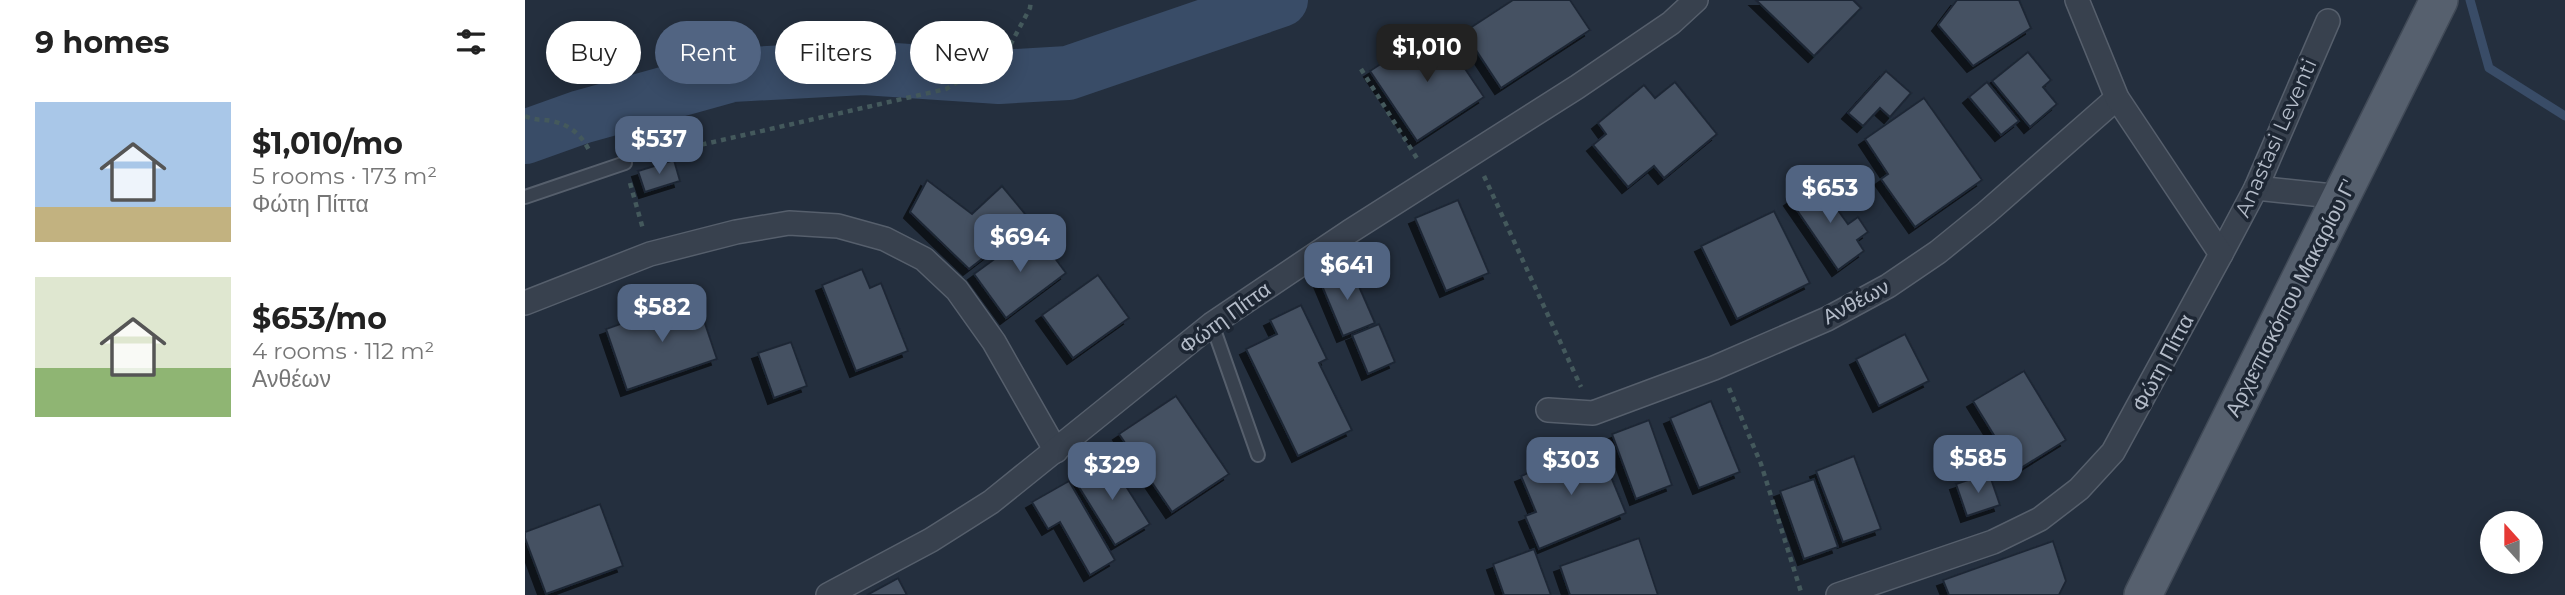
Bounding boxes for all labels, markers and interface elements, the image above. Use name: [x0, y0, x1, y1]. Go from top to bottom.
chip: Buy: [546, 21, 641, 84]
chip: Rent: [655, 21, 761, 84]
chip: Filters: [775, 21, 896, 84]
chip: New: [910, 21, 1013, 84]
icon: filters: [452, 23, 490, 61]
text: 9 homes: [35, 24, 170, 61]
pin: $1,010: [1370, 24, 1484, 84]
text: $1,010: [1392, 33, 1462, 61]
street label: Anastasi Leventi: [2229, 55, 2322, 221]
pin: $537: [618, 116, 700, 176]
text: $1,010/mo: [252, 125, 403, 162]
text: $537: [631, 125, 687, 153]
icon: home: [91, 130, 175, 214]
text: 5 rooms · 173 m²: [252, 162, 437, 190]
pin: $653: [1789, 166, 1871, 225]
text: $653: [1802, 174, 1858, 202]
street label: Αρχιεπισκόπου Μακαρίου Γ': [2220, 175, 2361, 421]
text: Φώτη Πίττα: [252, 190, 369, 218]
pin: $694: [979, 215, 1061, 274]
text: $694: [990, 223, 1050, 251]
pin: $641: [1306, 243, 1388, 302]
text: $641: [1320, 251, 1374, 279]
street label: Ανθέων: [1818, 274, 1893, 330]
street label: Φώτη Πίττα: [1174, 276, 1275, 359]
pin: $582: [621, 284, 703, 344]
text: $582: [633, 293, 691, 321]
text: $653/mo: [252, 300, 387, 337]
icon: home: [91, 305, 175, 389]
street label: Φώτη Πίττα: [2126, 310, 2199, 416]
text: 4 rooms · 112 m²: [252, 337, 434, 365]
text: Ανθέων: [252, 365, 331, 393]
pin: $585: [1937, 435, 2019, 495]
pin: $303: [1530, 438, 1612, 497]
pin: $329: [1071, 442, 1153, 502]
text: $585: [1949, 444, 2007, 472]
text: $303: [1542, 446, 1600, 474]
text: $329: [1084, 451, 1140, 479]
north arrow: [2480, 511, 2543, 574]
map controls: [2480, 511, 2543, 574]

